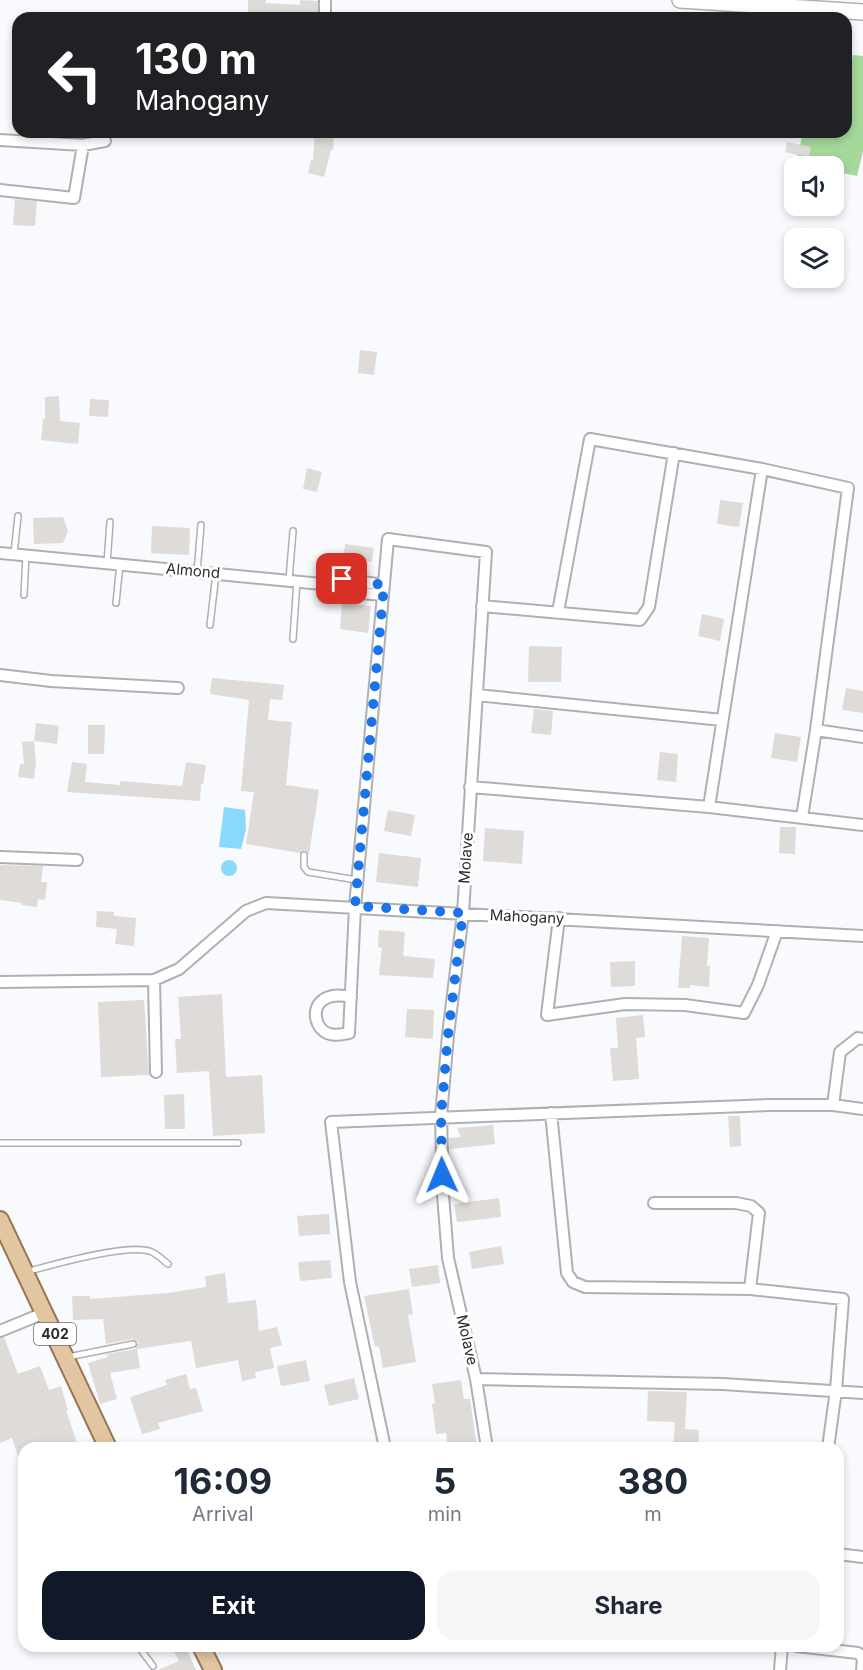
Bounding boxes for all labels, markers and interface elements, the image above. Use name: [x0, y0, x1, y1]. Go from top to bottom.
text: 130 m: [135, 33, 257, 84]
icon: left: [36, 36, 114, 114]
text: Mahogany: [135, 84, 269, 117]
map controls: [784, 156, 844, 288]
button: sound: [784, 156, 844, 216]
button: layers: [784, 228, 844, 288]
pin: [316, 553, 367, 604]
street label: Almond: [165, 559, 221, 582]
icon: arrive: [325, 562, 358, 595]
street label: Molave: [454, 832, 477, 884]
street label: Mahogany: [489, 905, 565, 928]
position arrow: [410, 1143, 474, 1207]
street label: Molave: [452, 1313, 483, 1367]
road number: 402: [34, 1323, 76, 1345]
text: 16:09: [174, 1459, 272, 1503]
text: 5: [433, 1459, 456, 1503]
text: 380: [617, 1459, 688, 1503]
text: Arrival: [192, 1502, 254, 1526]
text: min: [428, 1502, 462, 1526]
text: m: [644, 1502, 662, 1526]
button: Exit: [42, 1571, 425, 1640]
button: Share: [437, 1571, 820, 1640]

